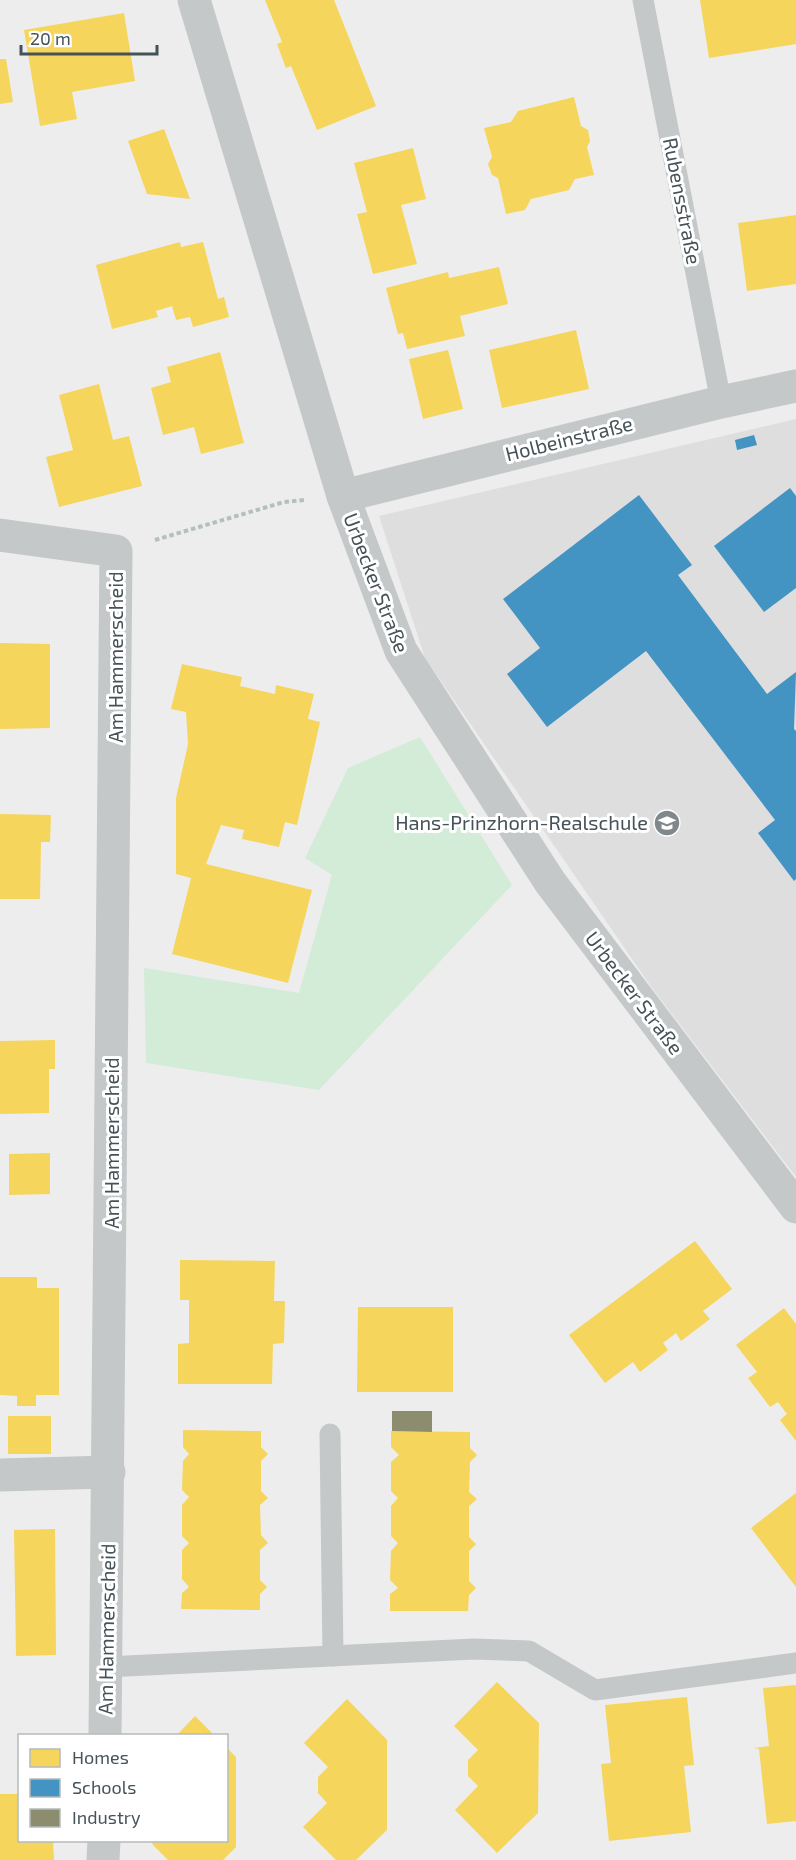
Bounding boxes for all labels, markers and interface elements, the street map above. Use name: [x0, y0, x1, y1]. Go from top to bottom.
scale bar: [21, 18, 158, 56]
text: 20 m: [30, 27, 71, 49]
street label: Rubensstraße: [659, 135, 707, 266]
street label: Holbeinstraße: [503, 411, 635, 465]
street label: Urbecker Straße: [339, 509, 415, 656]
street label: Am Hammerscheid: [103, 571, 127, 743]
school or university icon: Hans-Prinzhorn-Realschule: [652, 808, 682, 838]
place label: Hans-Prinzhorn-Realschule: [395, 810, 648, 834]
street label: Urbecker Straße: [581, 926, 689, 1059]
street label: Am Hammerscheid: [99, 1057, 123, 1229]
street label: Am Hammerscheid: [93, 1543, 119, 1715]
legend: [18, 1734, 228, 1842]
text: Homes: [72, 1746, 129, 1768]
text: Schools: [72, 1776, 136, 1798]
text: Industry: [72, 1806, 141, 1828]

